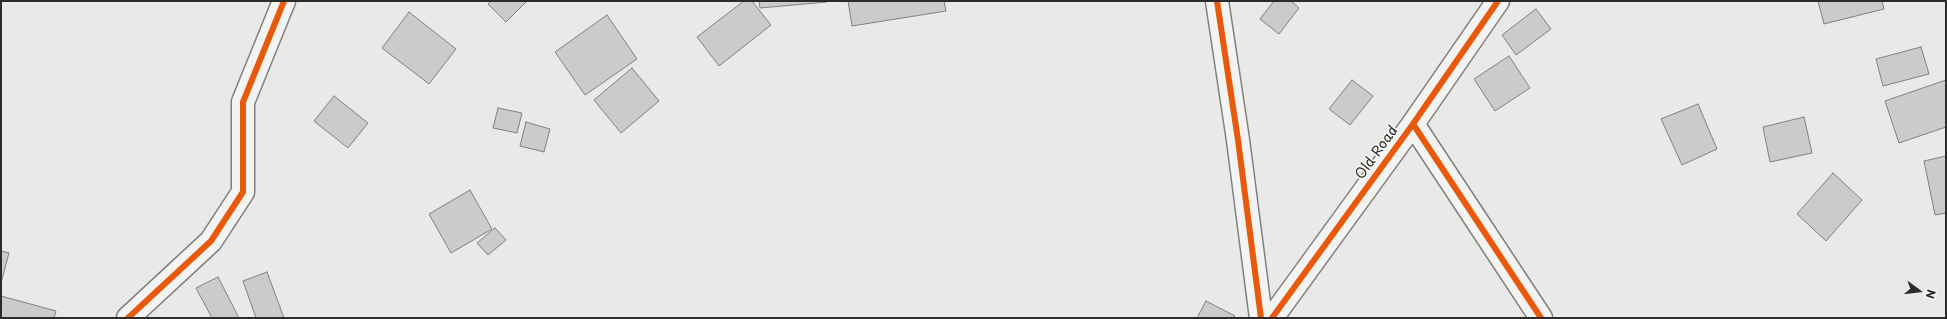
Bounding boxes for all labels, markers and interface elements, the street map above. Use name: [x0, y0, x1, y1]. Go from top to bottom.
street label: Old Road: [1352, 123, 1402, 183]
north arrow: [1899, 271, 1939, 311]
text: N: [1922, 288, 1940, 301]

